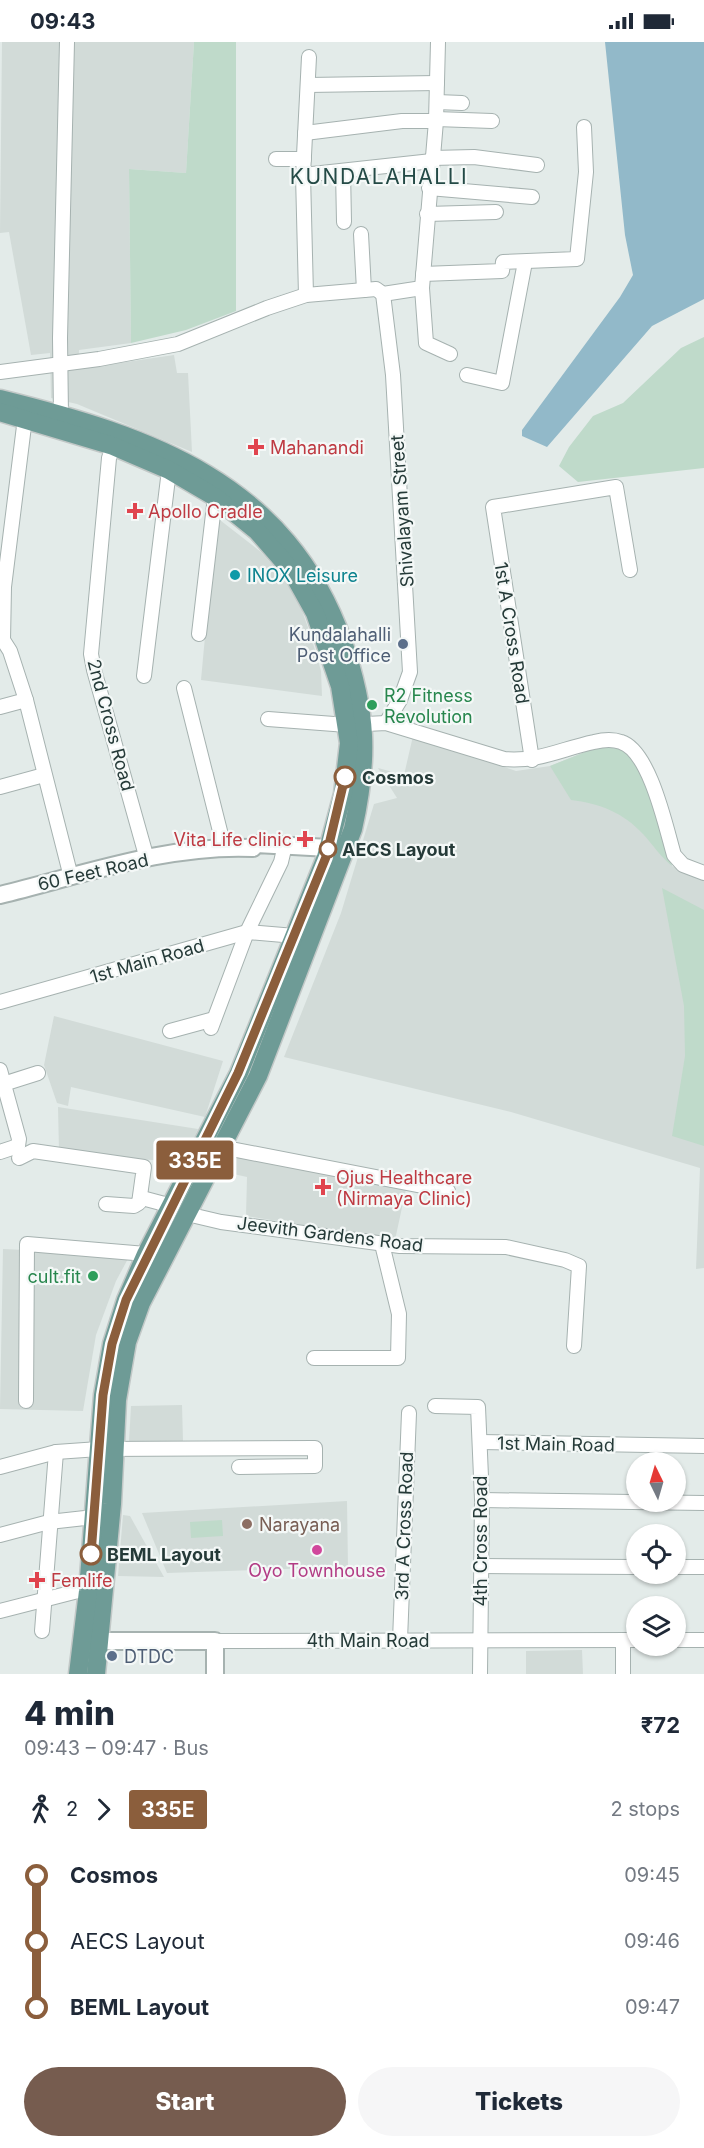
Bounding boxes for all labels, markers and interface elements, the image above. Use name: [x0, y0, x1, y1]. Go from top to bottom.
text: 09:43: [30, 8, 96, 34]
district label: KUNDALAHALLI: [290, 164, 468, 189]
street label: Shivalayam Street: [386, 434, 418, 588]
place label: Mahanandi: [270, 437, 364, 458]
marker: Mahanandi: [247, 438, 265, 456]
place label: Apollo Cradle: [148, 501, 263, 522]
marker: Apollo Cradle: [126, 502, 144, 520]
street label: 1st A Cross Road: [490, 561, 534, 705]
place label: INOX Leisure: [247, 565, 358, 586]
marker: INOX Leisure: [228, 568, 242, 582]
place label: Kundalahalli Post Office: [289, 624, 391, 666]
marker: Kundalahalli Post Office: [396, 637, 410, 651]
street label: 2nd Cross Road: [83, 657, 139, 793]
place label: R2 Fitness Revolution: [384, 685, 473, 727]
marker: R2 Fitness Revolution: [365, 698, 379, 712]
marker: Cosmos: [334, 766, 356, 788]
place label: Cosmos: [362, 767, 434, 788]
place label: Vita Life clinic: [174, 829, 292, 850]
marker: Vita Life clinic: [296, 830, 314, 848]
place label: AECS Layout: [342, 839, 456, 860]
marker: AECS Layout: [319, 840, 337, 858]
street label: 60 Feet Road: [36, 849, 150, 895]
street label: 1st Main Road: [88, 935, 206, 987]
line badge: 335E: [153, 1140, 237, 1180]
text: 335E: [168, 1148, 222, 1173]
place label: Ojus Healthcare (Nirmaya Clinic): [336, 1167, 472, 1209]
marker: Ojus Healthcare (Nirmaya Clinic): [314, 1178, 332, 1196]
street label: Jeevith Gardens Road: [236, 1212, 424, 1256]
place label: cult.fit: [27, 1266, 81, 1287]
marker: cult.fit: [86, 1269, 100, 1283]
street label: 1st Main Road: [497, 1432, 615, 1456]
street label: 3rd A Cross Road: [391, 1451, 417, 1601]
north arrow: [626, 1452, 686, 1512]
map controls: [626, 1452, 686, 1656]
street label: 4th Cross Road: [470, 1475, 491, 1607]
place label: Narayana: [259, 1514, 340, 1535]
marker: Narayana: [240, 1517, 254, 1531]
button: locate: [626, 1524, 686, 1584]
marker: BEML Layout: [80, 1543, 102, 1565]
marker: Oyo Townhouse: [310, 1543, 324, 1557]
place label: BEML Layout: [107, 1544, 221, 1565]
place label: Oyo Townhouse: [248, 1560, 386, 1581]
place label: Femlife: [51, 1570, 113, 1591]
marker: Femlife: [28, 1571, 46, 1589]
button: layers: [626, 1596, 686, 1656]
street label: 4th Main Road: [306, 1630, 430, 1651]
place label: DTDC: [124, 1646, 174, 1667]
marker: DTDC: [105, 1649, 119, 1663]
text: 4 min: [24, 1693, 115, 1733]
text: ₹72: [641, 1712, 680, 1738]
text: 09:43 – 09:47 · Bus: [24, 1736, 209, 1760]
icon: walk: [24, 1793, 57, 1826]
icon: forward: [87, 1793, 120, 1826]
text: 2: [66, 1797, 78, 1821]
text: 335E: [141, 1797, 195, 1822]
text: 2 stops: [610, 1797, 680, 1821]
text: Cosmos: [70, 1862, 158, 1888]
text: 09:45: [624, 1863, 680, 1887]
text: AECS Layout: [70, 1928, 205, 1954]
text: 09:46: [624, 1929, 680, 1953]
text: BEML Layout: [70, 1994, 209, 2020]
text: 09:47: [625, 1995, 680, 2019]
button: Start: [24, 2067, 346, 2136]
button: Tickets: [358, 2067, 680, 2136]

